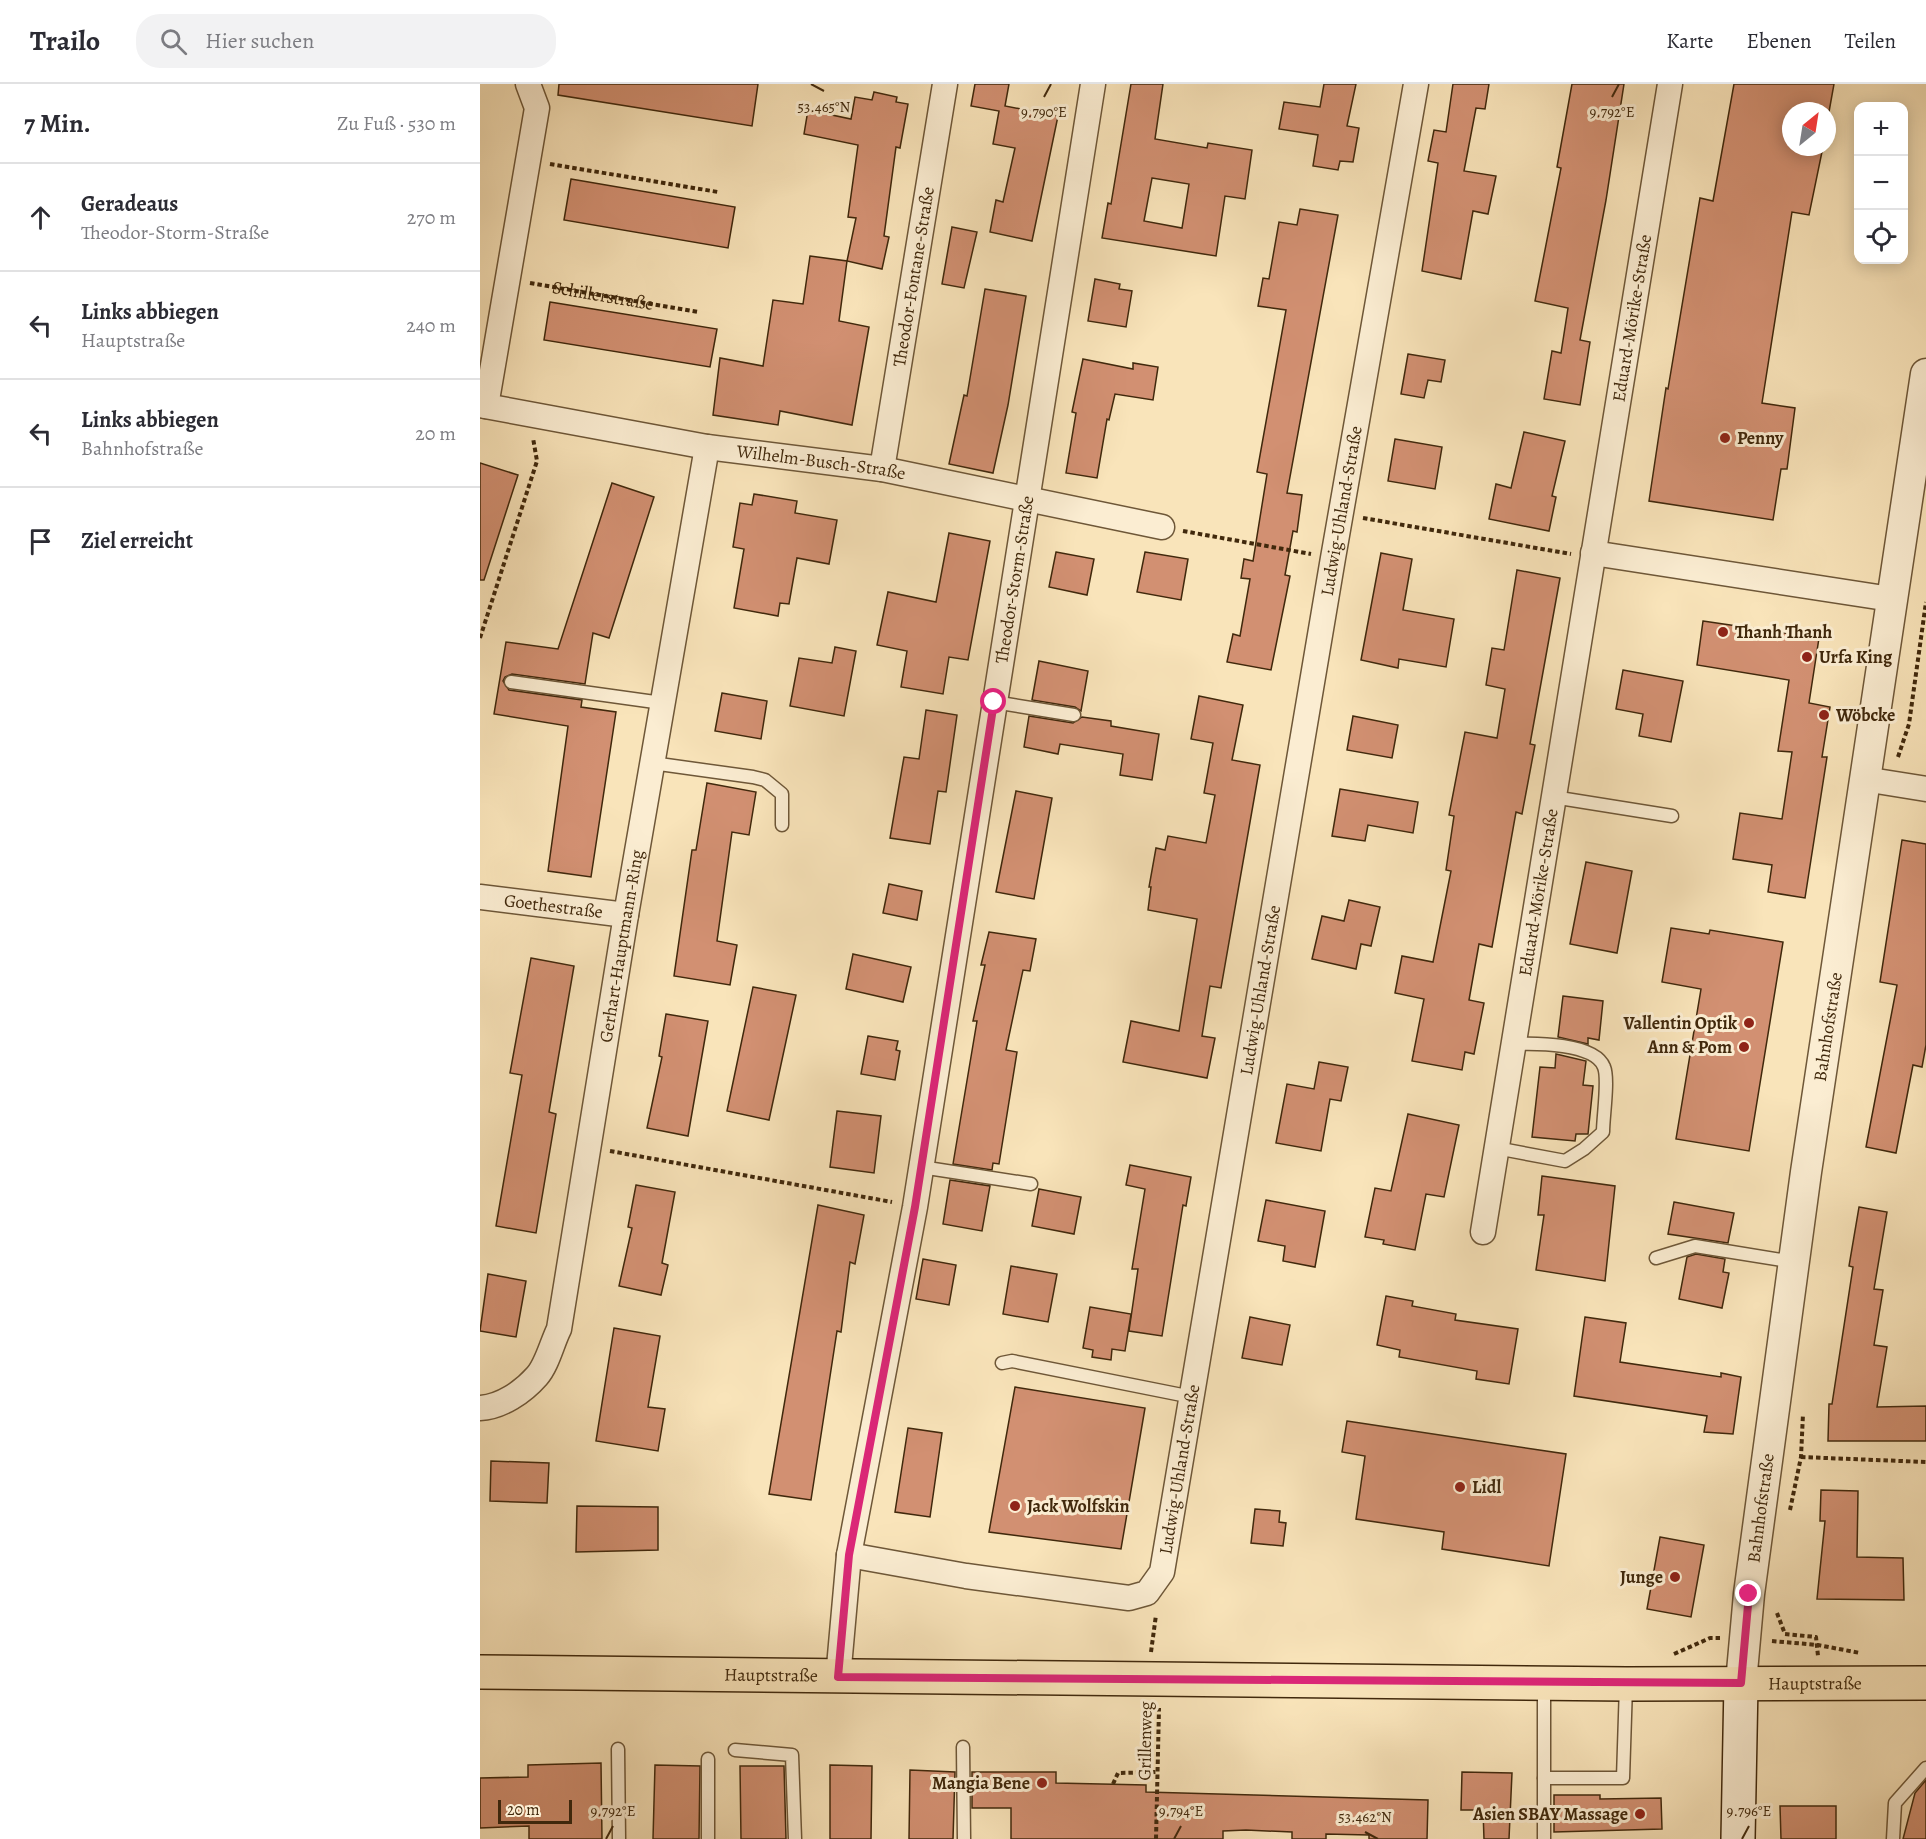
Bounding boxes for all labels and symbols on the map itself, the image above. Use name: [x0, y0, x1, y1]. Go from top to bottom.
text: 53.465°N: [798, 97, 851, 117]
text: 9.790°E: [1021, 102, 1067, 122]
text: 9.792°E: [1589, 102, 1635, 122]
north arrow: [1782, 102, 1836, 156]
street label: Theodor-Fontane-Straße: [887, 185, 940, 368]
street label: Eduard-Mörike-Straße: [1606, 233, 1657, 404]
street label: Schillerstraße: [550, 275, 655, 316]
street label: Ludwig-Uhland-Straße: [1315, 424, 1368, 598]
place label: Penny: [1737, 426, 1784, 450]
marker: Penny: [1718, 431, 1732, 445]
street label: Wilhelm-Busch-Straße: [734, 439, 908, 486]
street label: Theodor-Storm-Straße: [989, 494, 1040, 665]
place label: Thanh Thanh: [1735, 620, 1832, 644]
marker: Thanh Thanh: [1716, 625, 1730, 639]
place label: Urfa King: [1819, 645, 1893, 669]
marker: Urfa King: [1800, 650, 1814, 664]
route start: [980, 688, 1006, 714]
place label: Wöbcke: [1835, 703, 1895, 727]
marker: Wöbcke: [1817, 708, 1831, 722]
street label: Eduard-Mörike-Straße: [1513, 807, 1564, 978]
street label: Gerhart-Hauptmann-Ring: [594, 848, 649, 1044]
street label: Goethestraße: [503, 888, 604, 924]
street label: Ludwig-Uhland-Straße: [1234, 903, 1286, 1077]
street label: Bahnhofstraße: [1808, 971, 1848, 1083]
place label: Vallentin Optik: [1623, 1011, 1738, 1035]
marker: Vallentin Optik: [1742, 1016, 1756, 1030]
place label: Ann & Pom: [1647, 1035, 1732, 1059]
marker: Ann & Pom: [1737, 1040, 1751, 1054]
street label: Ludwig-Uhland-Straße: [1153, 1382, 1205, 1556]
street label: Bahnhofstraße: [1741, 1452, 1780, 1564]
place label: Lidl: [1472, 1475, 1501, 1499]
marker: Lidl: [1453, 1480, 1467, 1494]
place label: Jack Wolfskin: [1027, 1494, 1130, 1518]
marker: Jack Wolfskin: [1008, 1499, 1022, 1513]
place label: Junge: [1620, 1565, 1663, 1589]
marker: Junge: [1668, 1570, 1682, 1584]
route end: [1735, 1580, 1761, 1606]
street label: Hauptstraße: [724, 1663, 818, 1688]
street label: Hauptstraße: [1768, 1671, 1862, 1696]
street label: Grillenweg: [1132, 1701, 1158, 1781]
place label: Mangia Bene: [932, 1771, 1030, 1795]
marker: Mangia Bene: [1035, 1776, 1049, 1790]
scale bar: [498, 1797, 572, 1824]
text: 9.792°E: [590, 1801, 636, 1821]
text: 9.794°E: [1159, 1801, 1203, 1821]
text: 9.796°E: [1727, 1801, 1771, 1821]
place label: Asien SBAY Massage: [1472, 1802, 1628, 1826]
text: 53.462°N: [1338, 1807, 1392, 1827]
marker: Asien SBAY Massage: [1633, 1807, 1647, 1821]

